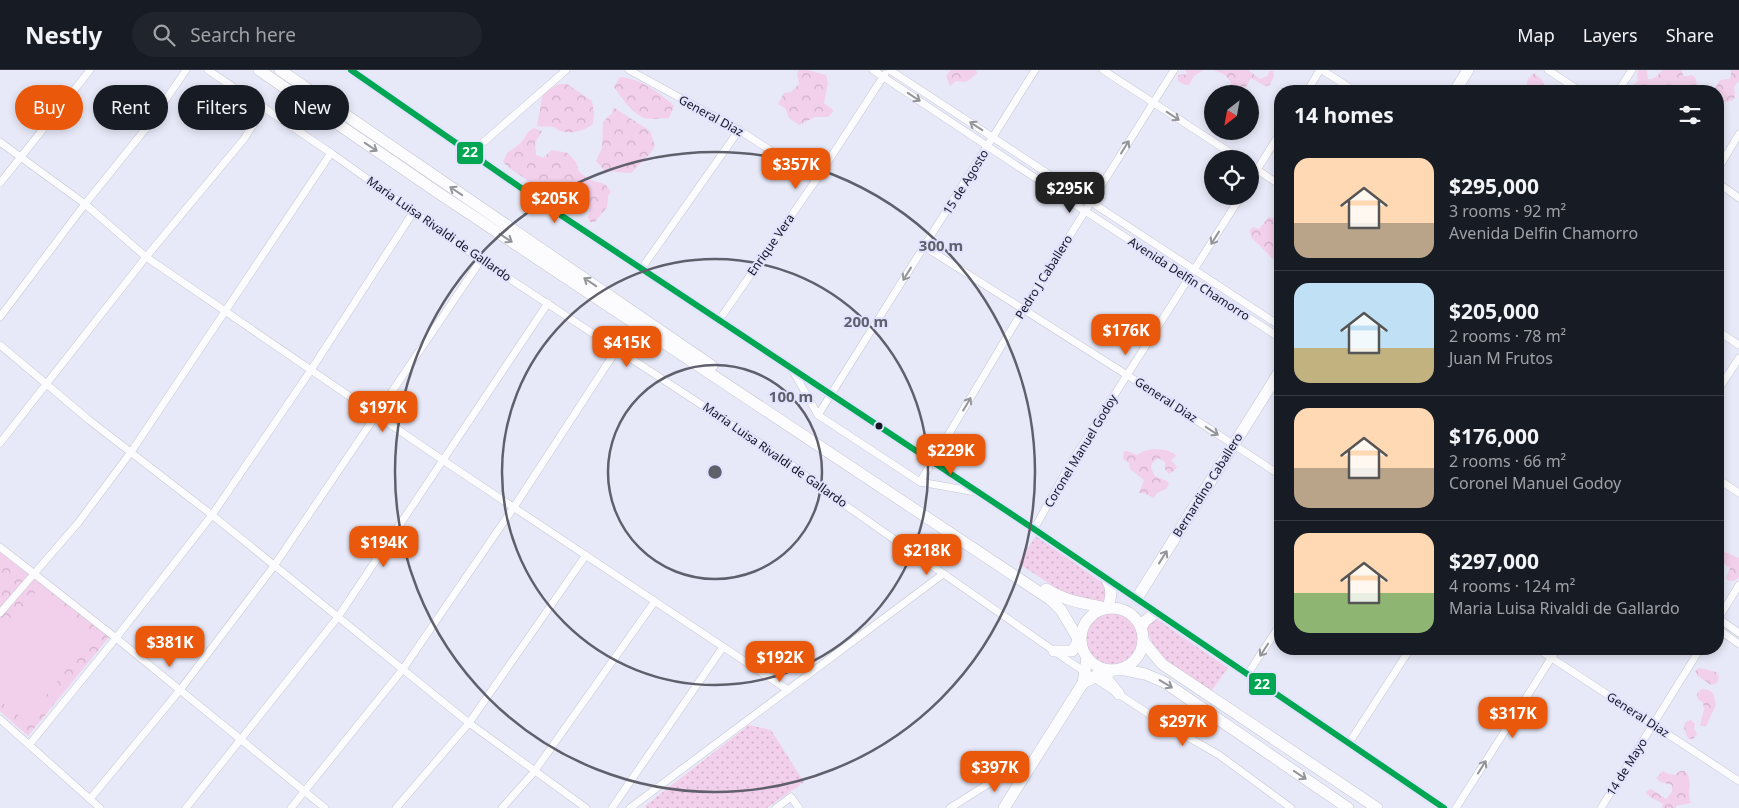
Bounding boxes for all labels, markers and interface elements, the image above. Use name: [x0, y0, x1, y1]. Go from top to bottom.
search box: [132, 12, 482, 57]
text: Nestly: [25, 18, 102, 51]
icon: search: [150, 21, 178, 49]
text: Search here: [190, 22, 296, 48]
text: Map: [1517, 23, 1555, 47]
text: Layers: [1583, 23, 1638, 47]
text: Share: [1666, 23, 1714, 47]
chip: Buy: [15, 85, 83, 130]
chip: Rent: [93, 85, 168, 130]
chip: Filters: [178, 85, 265, 130]
chip: New: [275, 85, 349, 130]
north arrow: [1204, 85, 1259, 140]
map controls: [1204, 85, 1259, 205]
street label: General Diaz: [676, 91, 747, 141]
one-way arrow: [907, 92, 921, 102]
text: 14 homes: [1294, 101, 1394, 129]
icon: filters: [1676, 101, 1704, 129]
one-way arrow: [1166, 111, 1180, 121]
one-way arrow: [970, 121, 984, 131]
one-way arrow: [1120, 140, 1131, 154]
line badge: 22: [456, 141, 484, 165]
one-way arrow: [364, 142, 378, 152]
text: 22: [462, 142, 478, 161]
street label: 15 de Agosto: [939, 146, 992, 218]
pin: $357K: [761, 148, 831, 190]
button: locate: [1204, 150, 1259, 205]
text: $357K: [772, 153, 820, 175]
street label: Maria Luisa Rivaldi de Gallardo: [364, 172, 515, 285]
pin: $295K: [1035, 172, 1105, 214]
text: $295,000: [1449, 172, 1539, 200]
text: $295K: [1046, 177, 1094, 199]
icon: home: [1334, 178, 1394, 238]
pin: $205K: [520, 182, 590, 224]
one-way arrow: [450, 186, 464, 196]
text: $205K: [531, 187, 579, 209]
text: 3 rooms · 92 m²: [1449, 200, 1566, 222]
street label: Enrique Vera: [743, 210, 798, 279]
text: Avenida Delfin Chamorro: [1449, 222, 1638, 244]
one-way arrow: [1209, 230, 1219, 244]
street label: Pedro J Caballero: [1011, 231, 1076, 322]
one-way arrow: [499, 233, 513, 243]
street label: Avenida Delfin Chamorro: [1125, 233, 1253, 324]
text: 300 m: [919, 235, 963, 255]
one-way arrow: [902, 267, 912, 281]
one-way arrow: [584, 277, 598, 287]
text: $205,000: [1449, 297, 1539, 325]
icon: home: [1334, 303, 1394, 363]
text: 200 m: [844, 311, 888, 331]
pin: $176K: [1091, 314, 1161, 356]
text: $176K: [1102, 319, 1150, 341]
text: 2 rooms · 78 m²: [1449, 325, 1566, 347]
pin: $415K: [592, 326, 662, 368]
text: $415K: [603, 331, 651, 353]
text: Juan M Frutos: [1449, 347, 1553, 369]
street label: General Diaz: [1132, 373, 1201, 426]
text: 100 m: [769, 386, 813, 406]
pin: $197K: [348, 390, 418, 433]
street label: Coronel Manuel Godoy: [1040, 390, 1122, 510]
text: $197K: [359, 396, 407, 418]
street label: Maria Luisa Rivaldi de Gallardo: [700, 398, 851, 511]
one-way arrow: [962, 398, 972, 412]
unlabelled marker: [874, 421, 884, 431]
text: $176,000: [1449, 422, 1539, 450]
one-way arrow: [1205, 425, 1219, 436]
icon: home: [1334, 428, 1394, 488]
street label: Bernardino Caballero: [1169, 429, 1247, 540]
pin: $229K: [916, 434, 986, 476]
text: $229K: [927, 439, 975, 461]
text: 2 rooms · 66 m²: [1449, 450, 1566, 472]
centre of rings: [706, 463, 724, 481]
text: Coronel Manuel Godoy: [1449, 472, 1621, 494]
pin: $194K: [349, 526, 419, 568]
text: $194K: [360, 531, 408, 553]
pin: $218K: [892, 534, 962, 576]
text: $218K: [903, 539, 951, 561]
text: $297,000: [1449, 547, 1539, 575]
one-way arrow: [1158, 551, 1168, 565]
icon: home: [1334, 553, 1394, 613]
text: 4 rooms · 124 m²: [1449, 575, 1575, 597]
text: Maria Luisa Rivaldi de Gallardo: [1449, 597, 1680, 619]
pin: $381K: [135, 626, 205, 668]
text: $381K: [146, 631, 194, 653]
pin: $192K: [745, 640, 815, 683]
one-way arrow: [1258, 643, 1269, 657]
text: $192K: [756, 646, 804, 668]
line badge: 22: [1248, 672, 1277, 696]
text: 22: [1254, 674, 1270, 693]
one-way arrow: [1158, 679, 1172, 689]
street label: General Diaz: [1604, 688, 1673, 741]
pin: $317K: [1478, 696, 1548, 739]
text: $317K: [1489, 702, 1537, 724]
pin: $297K: [1148, 704, 1218, 747]
text: $297K: [1159, 710, 1207, 732]
street label: 14 de Mayo: [1602, 735, 1651, 799]
pin: $397K: [960, 750, 1030, 793]
text: $397K: [971, 756, 1019, 778]
one-way arrow: [1477, 760, 1487, 774]
one-way arrow: [1293, 770, 1307, 781]

